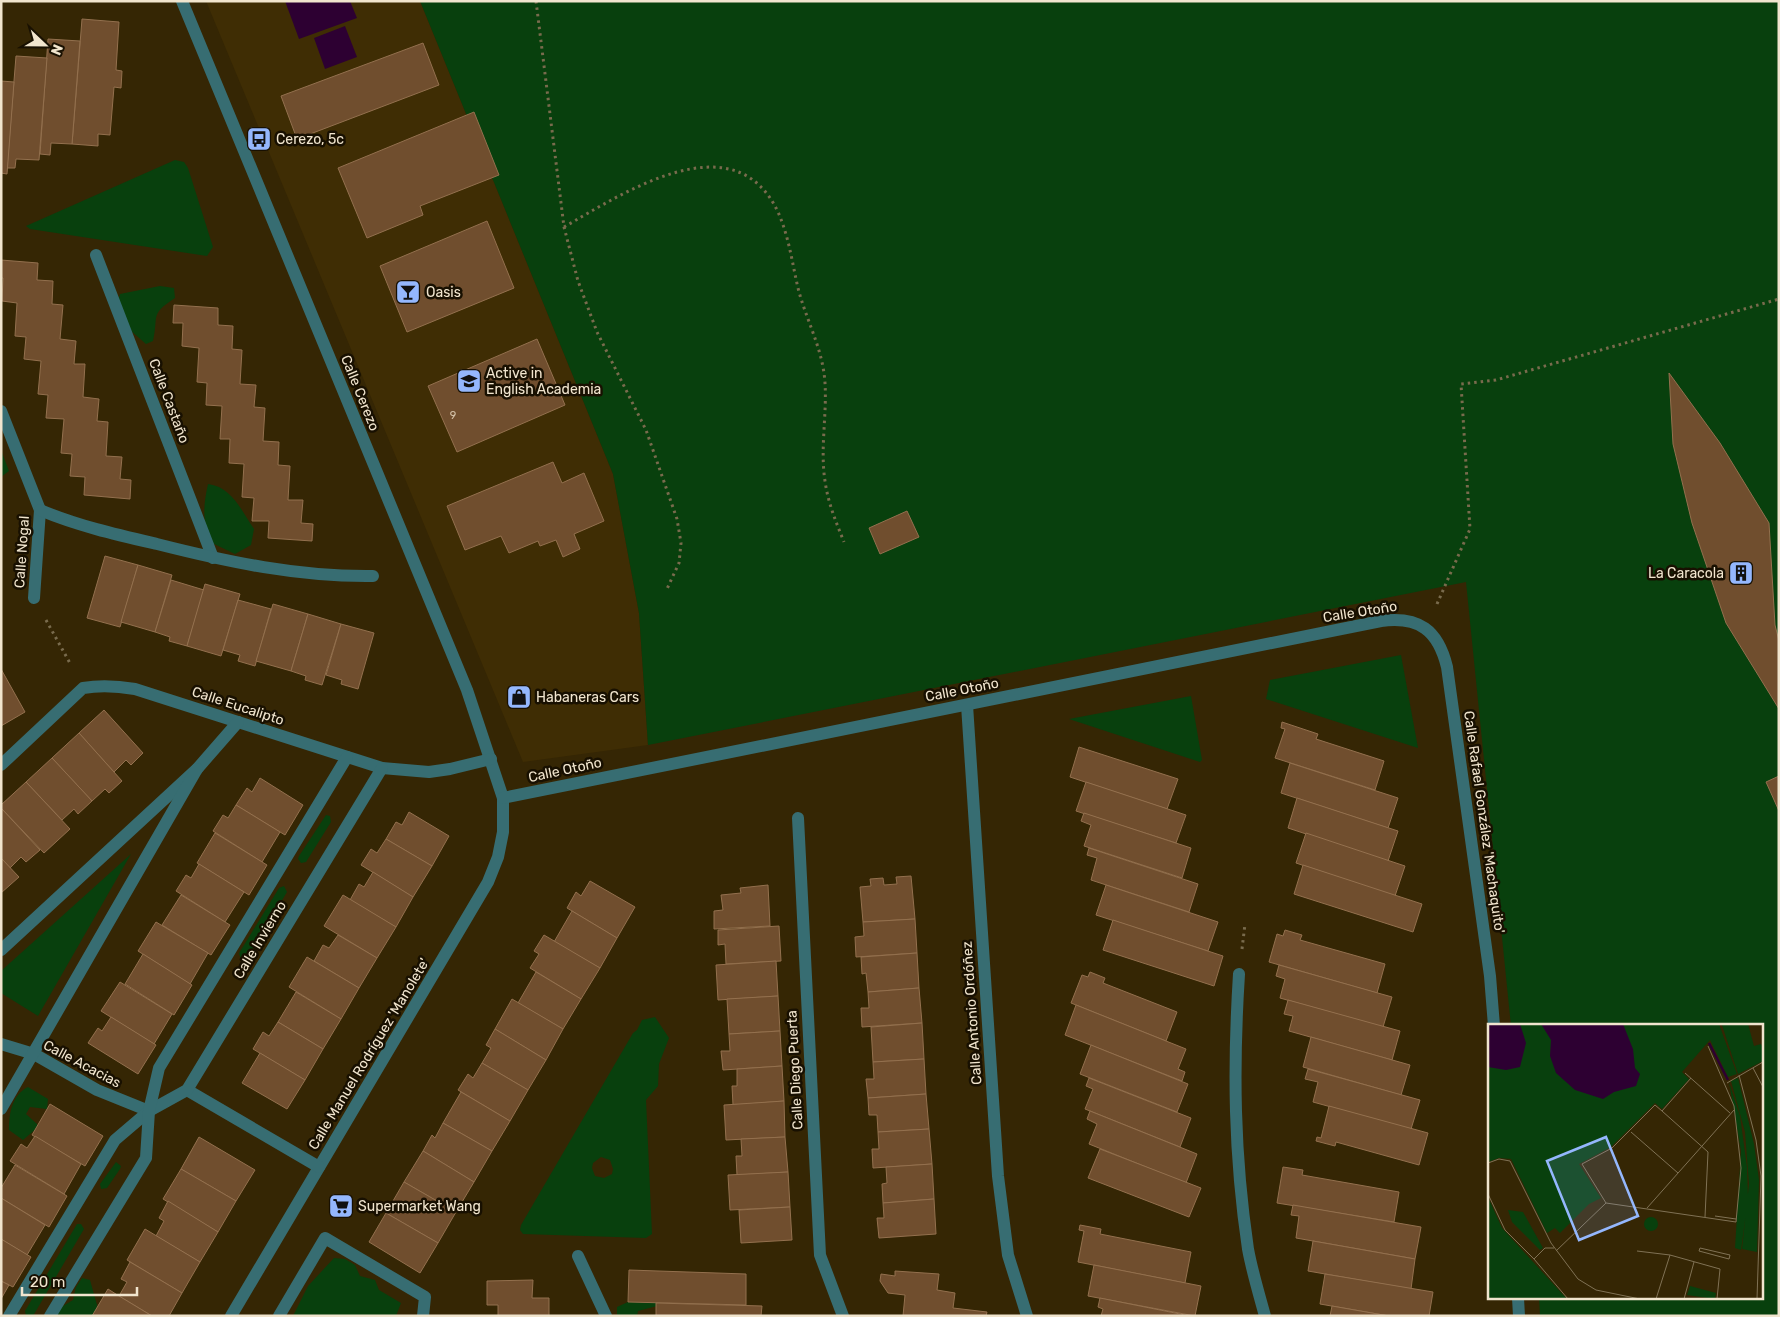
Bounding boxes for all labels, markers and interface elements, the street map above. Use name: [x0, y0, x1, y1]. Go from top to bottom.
north arrow: [20, 20, 70, 70]
text: N: [47, 42, 66, 58]
bus stop icon: Cerezo, 5c: [246, 126, 272, 152]
place label: Cerezo, 5c: [276, 131, 344, 148]
bar icon: Oasis: [395, 279, 421, 305]
place label: Oasis: [426, 284, 461, 301]
street label: Calle Cerezo: [337, 353, 383, 433]
street label: Calle Castaño: [145, 356, 193, 446]
place label: Active in English Academia: [486, 365, 601, 398]
school or university icon: Active in English Academia: [456, 368, 482, 394]
house number: 9: [450, 409, 456, 422]
street label: Calle Nogal: [11, 515, 33, 589]
building icon: La Caracola: [1728, 560, 1754, 586]
place label: La Caracola: [1648, 565, 1724, 582]
street label: Calle Otoño: [1322, 598, 1398, 626]
street label: Calle Otoño: [924, 675, 1000, 705]
street label: Calle Eucalipto: [190, 683, 286, 729]
shop icon: Habaneras Cars: [506, 684, 532, 710]
place label: Habaneras Cars: [536, 689, 639, 706]
street label: Calle Rafael González 'Machaquito': [1460, 710, 1508, 934]
street label: Calle Otoño: [527, 754, 603, 786]
street label: Calle Invierno: [230, 898, 290, 982]
street label: Calle Antonio Ordóñez: [959, 941, 985, 1085]
street label: Calle Manuel Rodríguez 'Manolete': [305, 955, 433, 1153]
street label: Calle Diego Puerta: [783, 1010, 807, 1130]
inset map: [1488, 1024, 1762, 1300]
street label: Calle Acacias: [40, 1036, 124, 1092]
supermarket icon: Supermarket Wang: [328, 1193, 354, 1219]
place label: Supermarket Wang: [358, 1198, 481, 1215]
scale bar: [22, 1264, 138, 1296]
text: 20 m: [30, 1273, 65, 1291]

